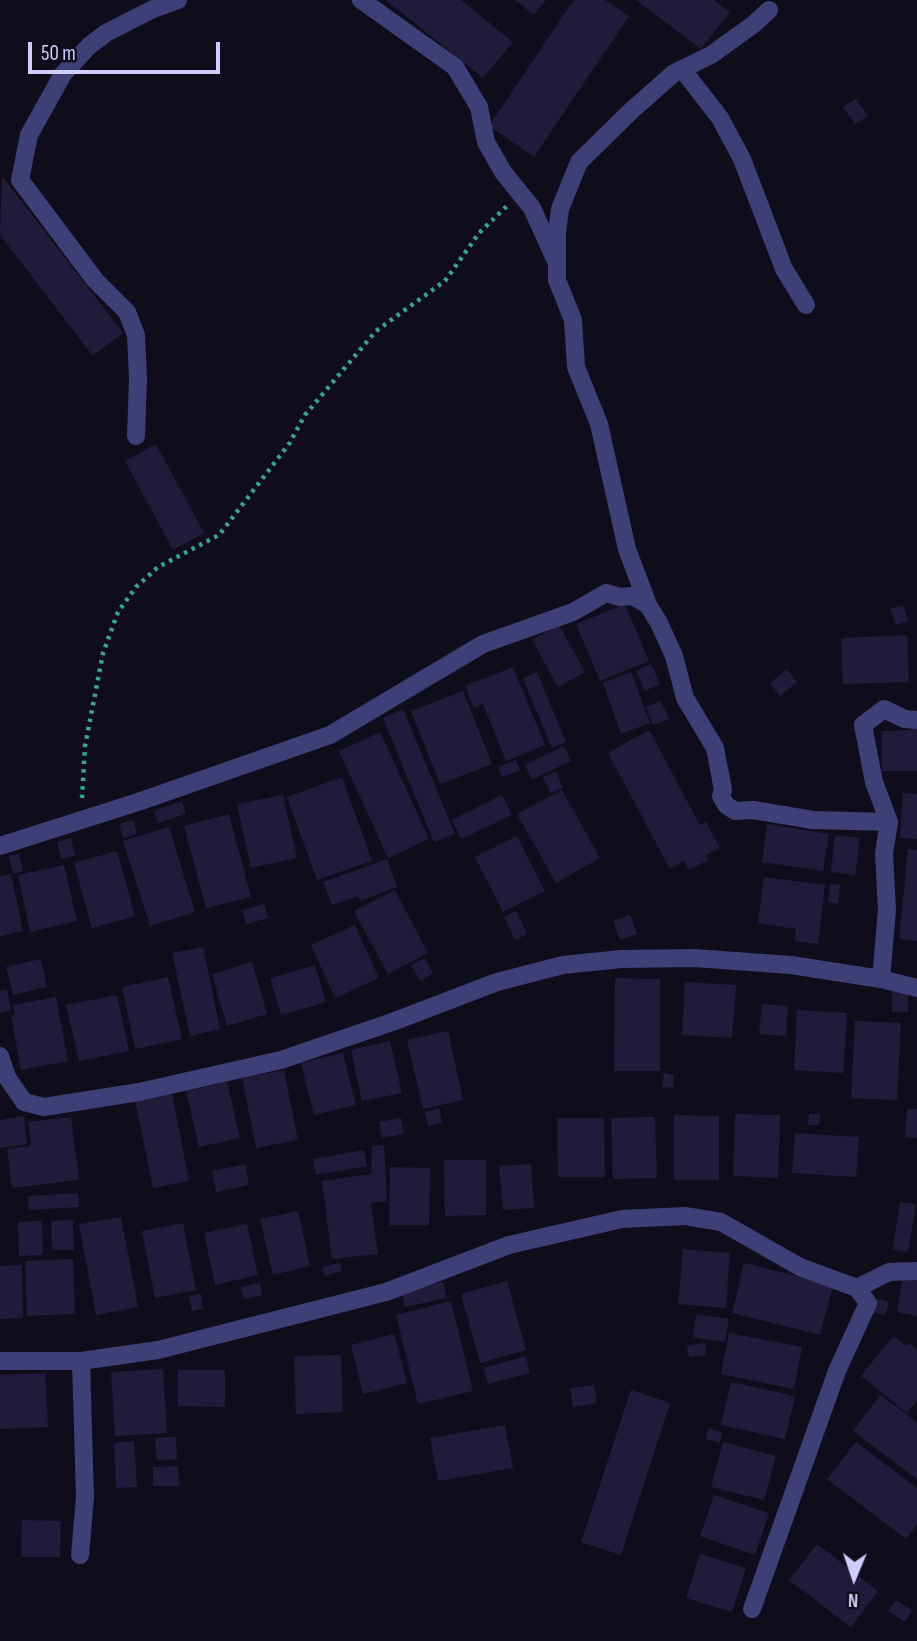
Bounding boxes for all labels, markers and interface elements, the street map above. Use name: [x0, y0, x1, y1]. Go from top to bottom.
scale bar: [32, 28, 224, 72]
text: 50 m: [41, 41, 76, 66]
north arrow: [819, 1543, 889, 1613]
text: N: [848, 1588, 859, 1611]

